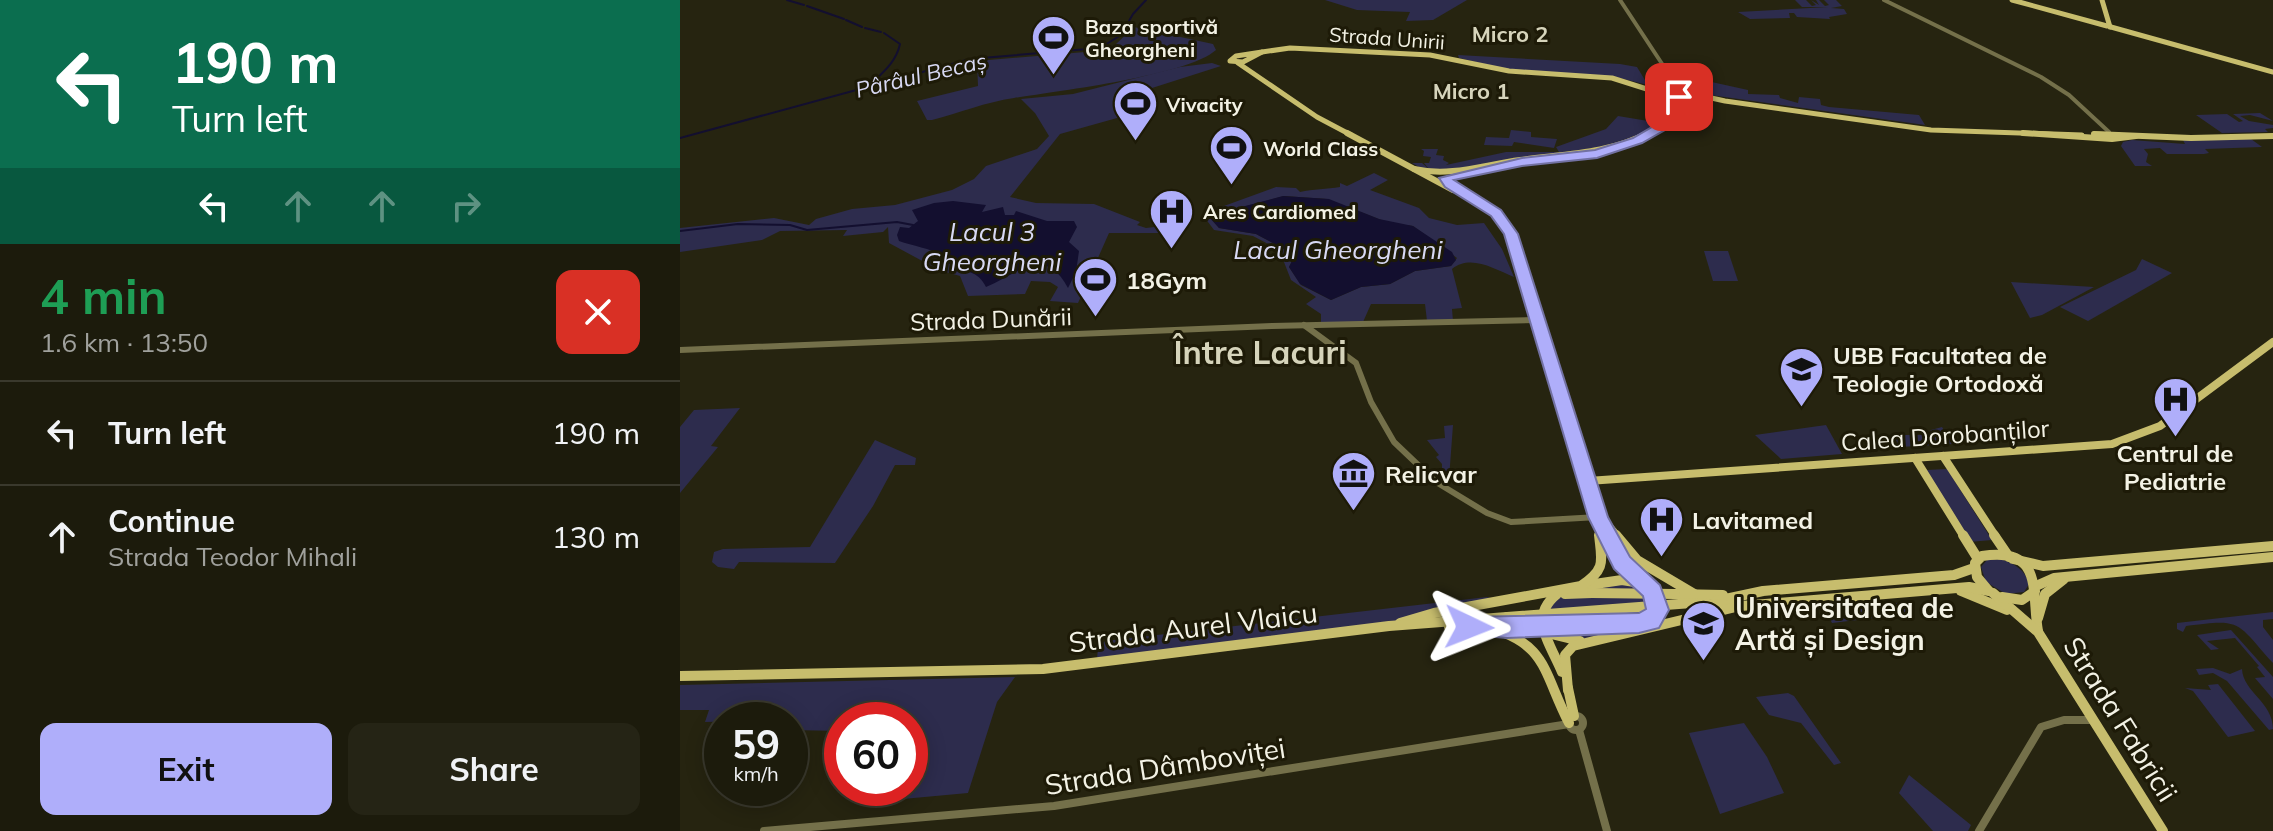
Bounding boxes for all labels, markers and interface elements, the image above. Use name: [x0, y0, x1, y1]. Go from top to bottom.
sports icon: Baza sportivă Gheorgheni: [1030, 14, 1078, 77]
place label: Baza sportivă Gheorgheni: [1085, 14, 1218, 62]
district label: Micro 2: [1472, 20, 1548, 48]
street label: Strada Unirii: [1328, 21, 1446, 55]
text: 190 m: [172, 27, 339, 97]
icon: left: [40, 32, 144, 136]
water label: Pârâul Becaș: [852, 46, 990, 104]
pin: [1645, 63, 1713, 131]
icon: arrive: [1657, 75, 1701, 119]
district label: Micro 1: [1433, 77, 1509, 105]
sports icon: Vivacity: [1111, 80, 1159, 143]
place label: Vivacity: [1165, 92, 1243, 117]
text: Turn left: [172, 96, 308, 141]
sports icon: World Class: [1208, 124, 1256, 187]
place label: World Class: [1263, 136, 1378, 161]
icon: left: [192, 184, 236, 228]
icon: ahead: [276, 184, 320, 228]
icon: ahead: [360, 184, 404, 228]
icon: right: [444, 184, 488, 228]
hospital icon: Ares Cardiomed: [1148, 187, 1196, 250]
place label: Ares Cardiomed: [1203, 199, 1356, 224]
water label: Lacul 3 Gheorgheni: [923, 215, 1062, 278]
water label: Lacul Gheorgheni: [1233, 233, 1444, 266]
sports icon: 18Gym: [1071, 256, 1119, 319]
place label: 18Gym: [1126, 265, 1207, 295]
text: 4 min: [40, 266, 167, 326]
button: close: [556, 270, 640, 354]
street label: Strada Dunării: [910, 301, 1072, 337]
text: 1.6 km · 13:50: [40, 326, 208, 359]
district label: Între Lacuri: [1171, 332, 1347, 372]
place label: UBB Facultatea de Teologie Ortodoxă: [1833, 340, 2047, 398]
school or university icon: UBB Facultatea de Teologie Ortodoxă: [1778, 345, 1826, 408]
hospital icon: Centrul de Pediatrie: [2151, 375, 2199, 438]
icon: left: [40, 411, 84, 455]
street label: Calea Dorobanților: [1840, 413, 2051, 458]
text: Turn left: [108, 414, 226, 452]
text: 190 m: [552, 414, 640, 452]
place label: Centrul de Pediatrie: [2117, 438, 2233, 496]
museum icon: Relicvar: [1330, 450, 1378, 513]
place label: Relicvar: [1385, 459, 1477, 489]
hospital icon: Lavitamed: [1637, 496, 1685, 559]
text: Continue: [108, 502, 235, 540]
place label: Lavitamed: [1692, 505, 1813, 535]
icon: ahead: [40, 515, 84, 559]
text: 130 m: [552, 518, 640, 556]
text: Strada Teodor Mihali: [108, 540, 357, 573]
position arrow: [1427, 585, 1511, 669]
place label: Universitatea de Artă și Design: [1735, 590, 1954, 658]
street label: Strada Aurel Vlaicu: [1067, 594, 1319, 660]
school or university icon: Universitatea de Artă și Design: [1680, 599, 1728, 662]
street label: Strada Fabricii: [2056, 630, 2186, 808]
speed limit sign: 60: [824, 702, 928, 806]
text: 59: [732, 719, 780, 769]
button: Exit: [40, 723, 332, 815]
button: Share: [348, 723, 640, 815]
street label: Strada Dâmboviței: [1042, 730, 1288, 803]
text: km/h: [733, 761, 779, 786]

